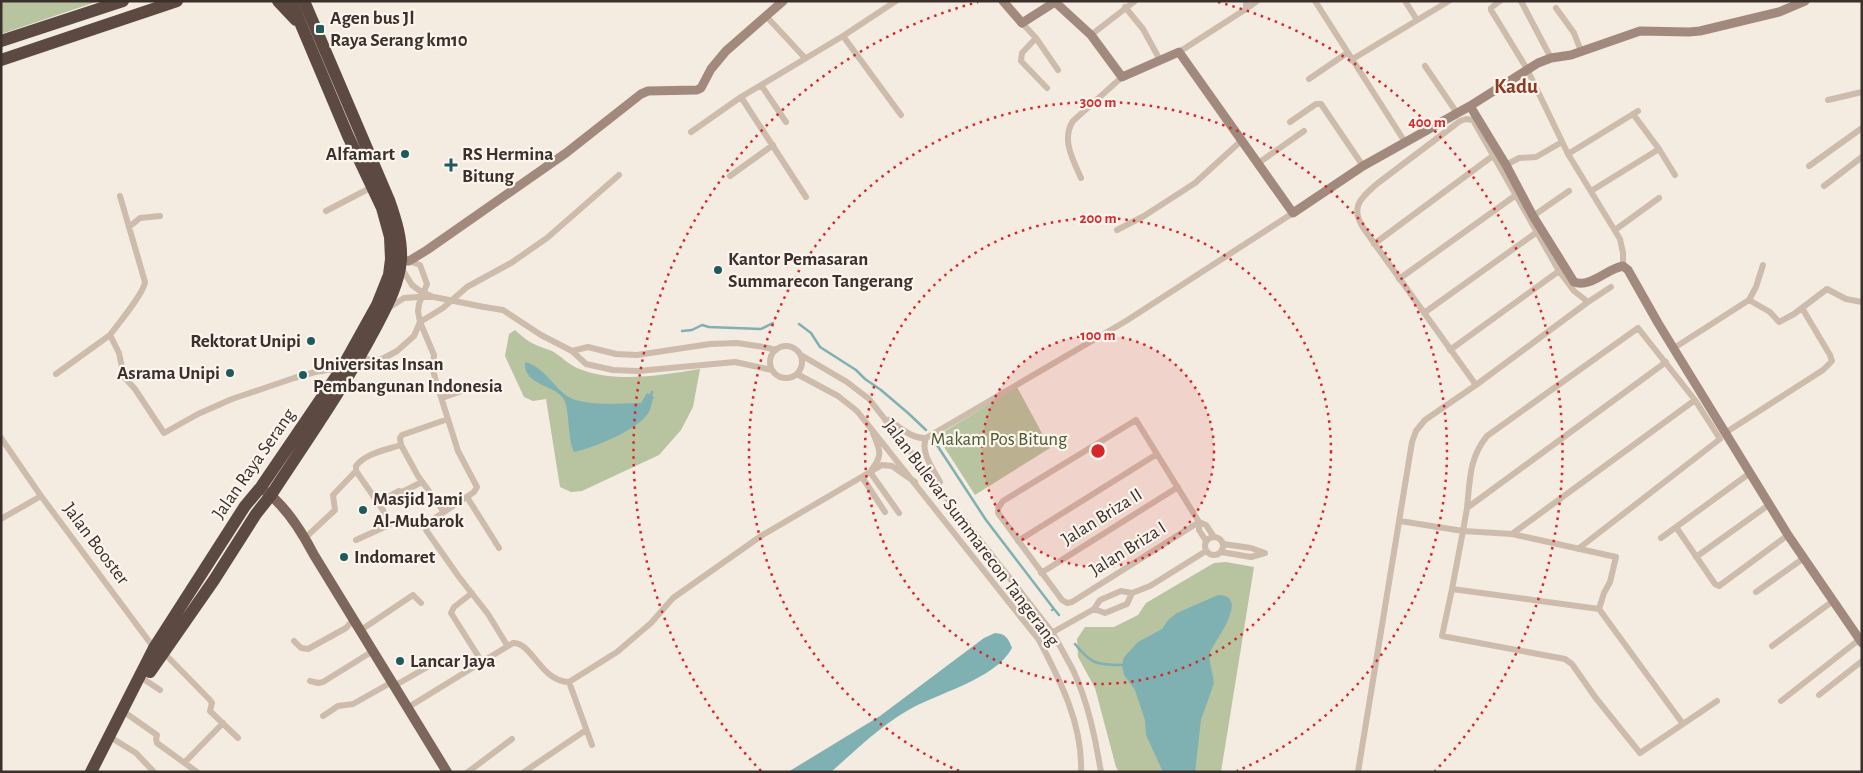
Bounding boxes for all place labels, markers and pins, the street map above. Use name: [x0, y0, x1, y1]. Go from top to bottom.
place label: Agen bus Jl Raya Serang km10: [330, 9, 468, 50]
marker: Agen bus Jl Raya Serang km10: [314, 23, 326, 35]
place label: Alfamart: [326, 145, 396, 164]
place label: RS Hermina Bitung: [462, 145, 553, 186]
marker: Alfamart: [399, 148, 411, 160]
marker: RS Hermina Bitung: [444, 158, 458, 172]
place label: Kantor Pemasaran Summarecon Tangerang: [728, 250, 913, 291]
marker: Kantor Pemasaran Summarecon Tangerang: [712, 264, 724, 276]
place label: Rektorat Unipi: [190, 332, 301, 351]
marker: Rektorat Unipi: [305, 335, 317, 347]
place label: Universitas Insan Pembangunan Indonesia: [313, 355, 503, 396]
place label: Asrama Unipi: [117, 364, 220, 383]
marker: Asrama Unipi: [224, 367, 236, 379]
marker: Universitas Insan Pembangunan Indonesia: [297, 369, 309, 381]
centre of rings: [1089, 442, 1107, 460]
place label: Masjid Jami Al-Mubarok: [373, 490, 464, 531]
marker: Masjid Jami Al-Mubarok: [357, 504, 369, 516]
place label: Indomaret: [354, 548, 436, 567]
marker: Indomaret: [338, 551, 350, 563]
place label: Lancar Jaya: [410, 652, 495, 671]
marker: Lancar Jaya: [394, 655, 406, 667]

